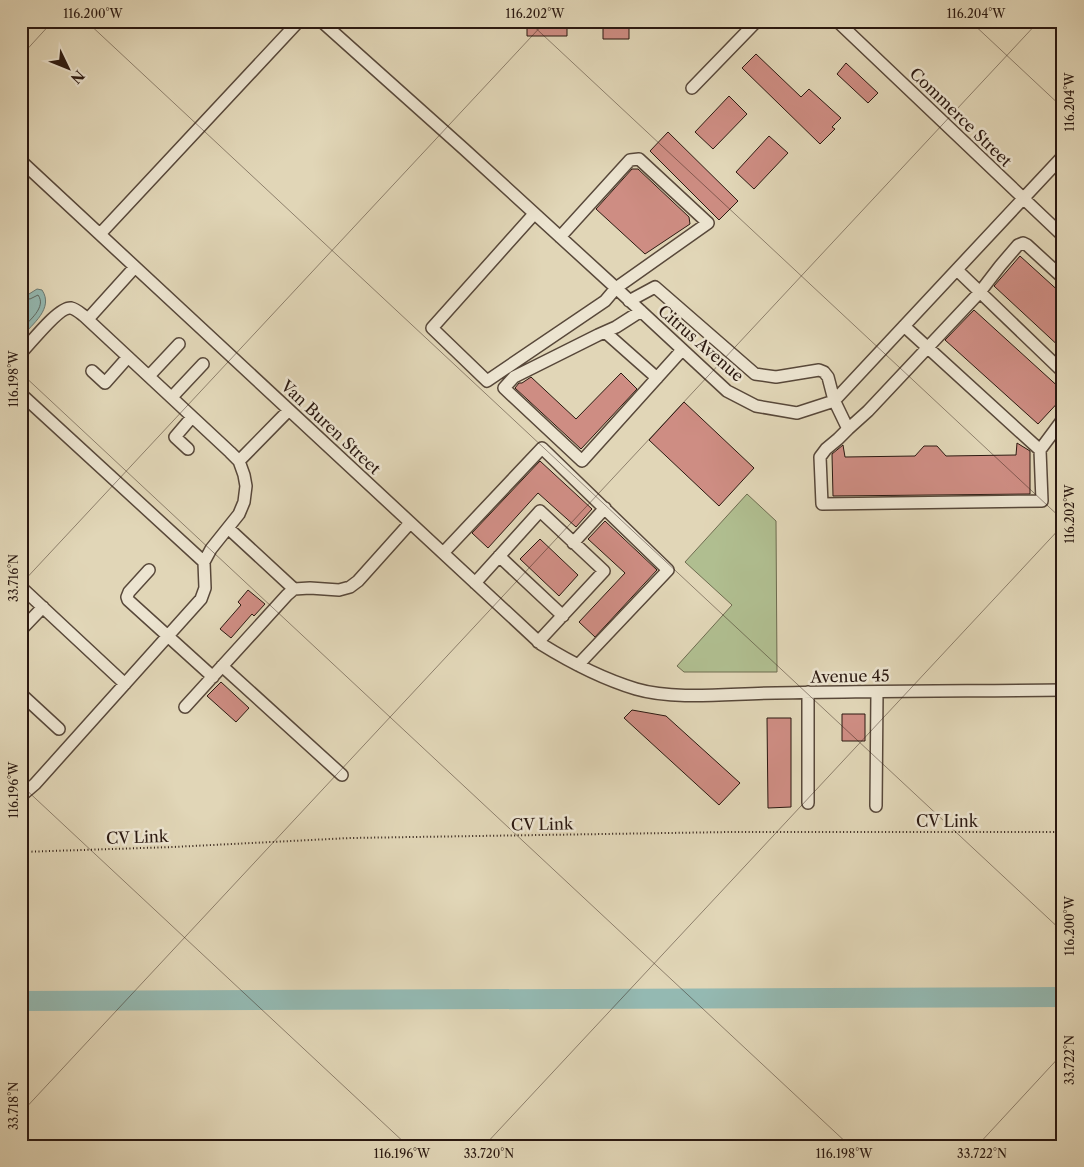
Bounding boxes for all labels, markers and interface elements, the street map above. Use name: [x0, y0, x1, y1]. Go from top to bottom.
text: 116.200°W: [63, 6, 124, 21]
text: 116.202°W: [506, 6, 565, 21]
text: 116.204°W: [947, 6, 1006, 21]
north arrow: [42, 42, 92, 92]
street label: Commerce Street: [906, 63, 1017, 171]
text: N: [67, 66, 88, 87]
text: 116.204°W: [1062, 72, 1077, 131]
street label: Citrus Avenue: [654, 300, 748, 386]
text: 116.198°W: [6, 350, 21, 407]
street label: Van Buren Street: [276, 375, 385, 479]
text: 116.202°W: [1062, 484, 1077, 543]
text: 33.716°N: [6, 554, 21, 602]
street label: Avenue 45: [809, 665, 890, 687]
text: 116.196°W: [6, 761, 21, 818]
street label: CV Link: [916, 811, 979, 831]
street label: CV Link: [511, 813, 574, 835]
street label: CV Link: [106, 826, 169, 848]
text: 116.200°W: [1062, 895, 1077, 956]
text: 33.722°N: [1062, 1035, 1077, 1085]
text: 33.718°N: [6, 1082, 21, 1130]
text: 116.196°W: [374, 1146, 431, 1161]
text: 33.720°N: [464, 1146, 514, 1161]
text: 116.198°W: [816, 1146, 873, 1161]
text: 33.722°N: [957, 1146, 1007, 1161]

